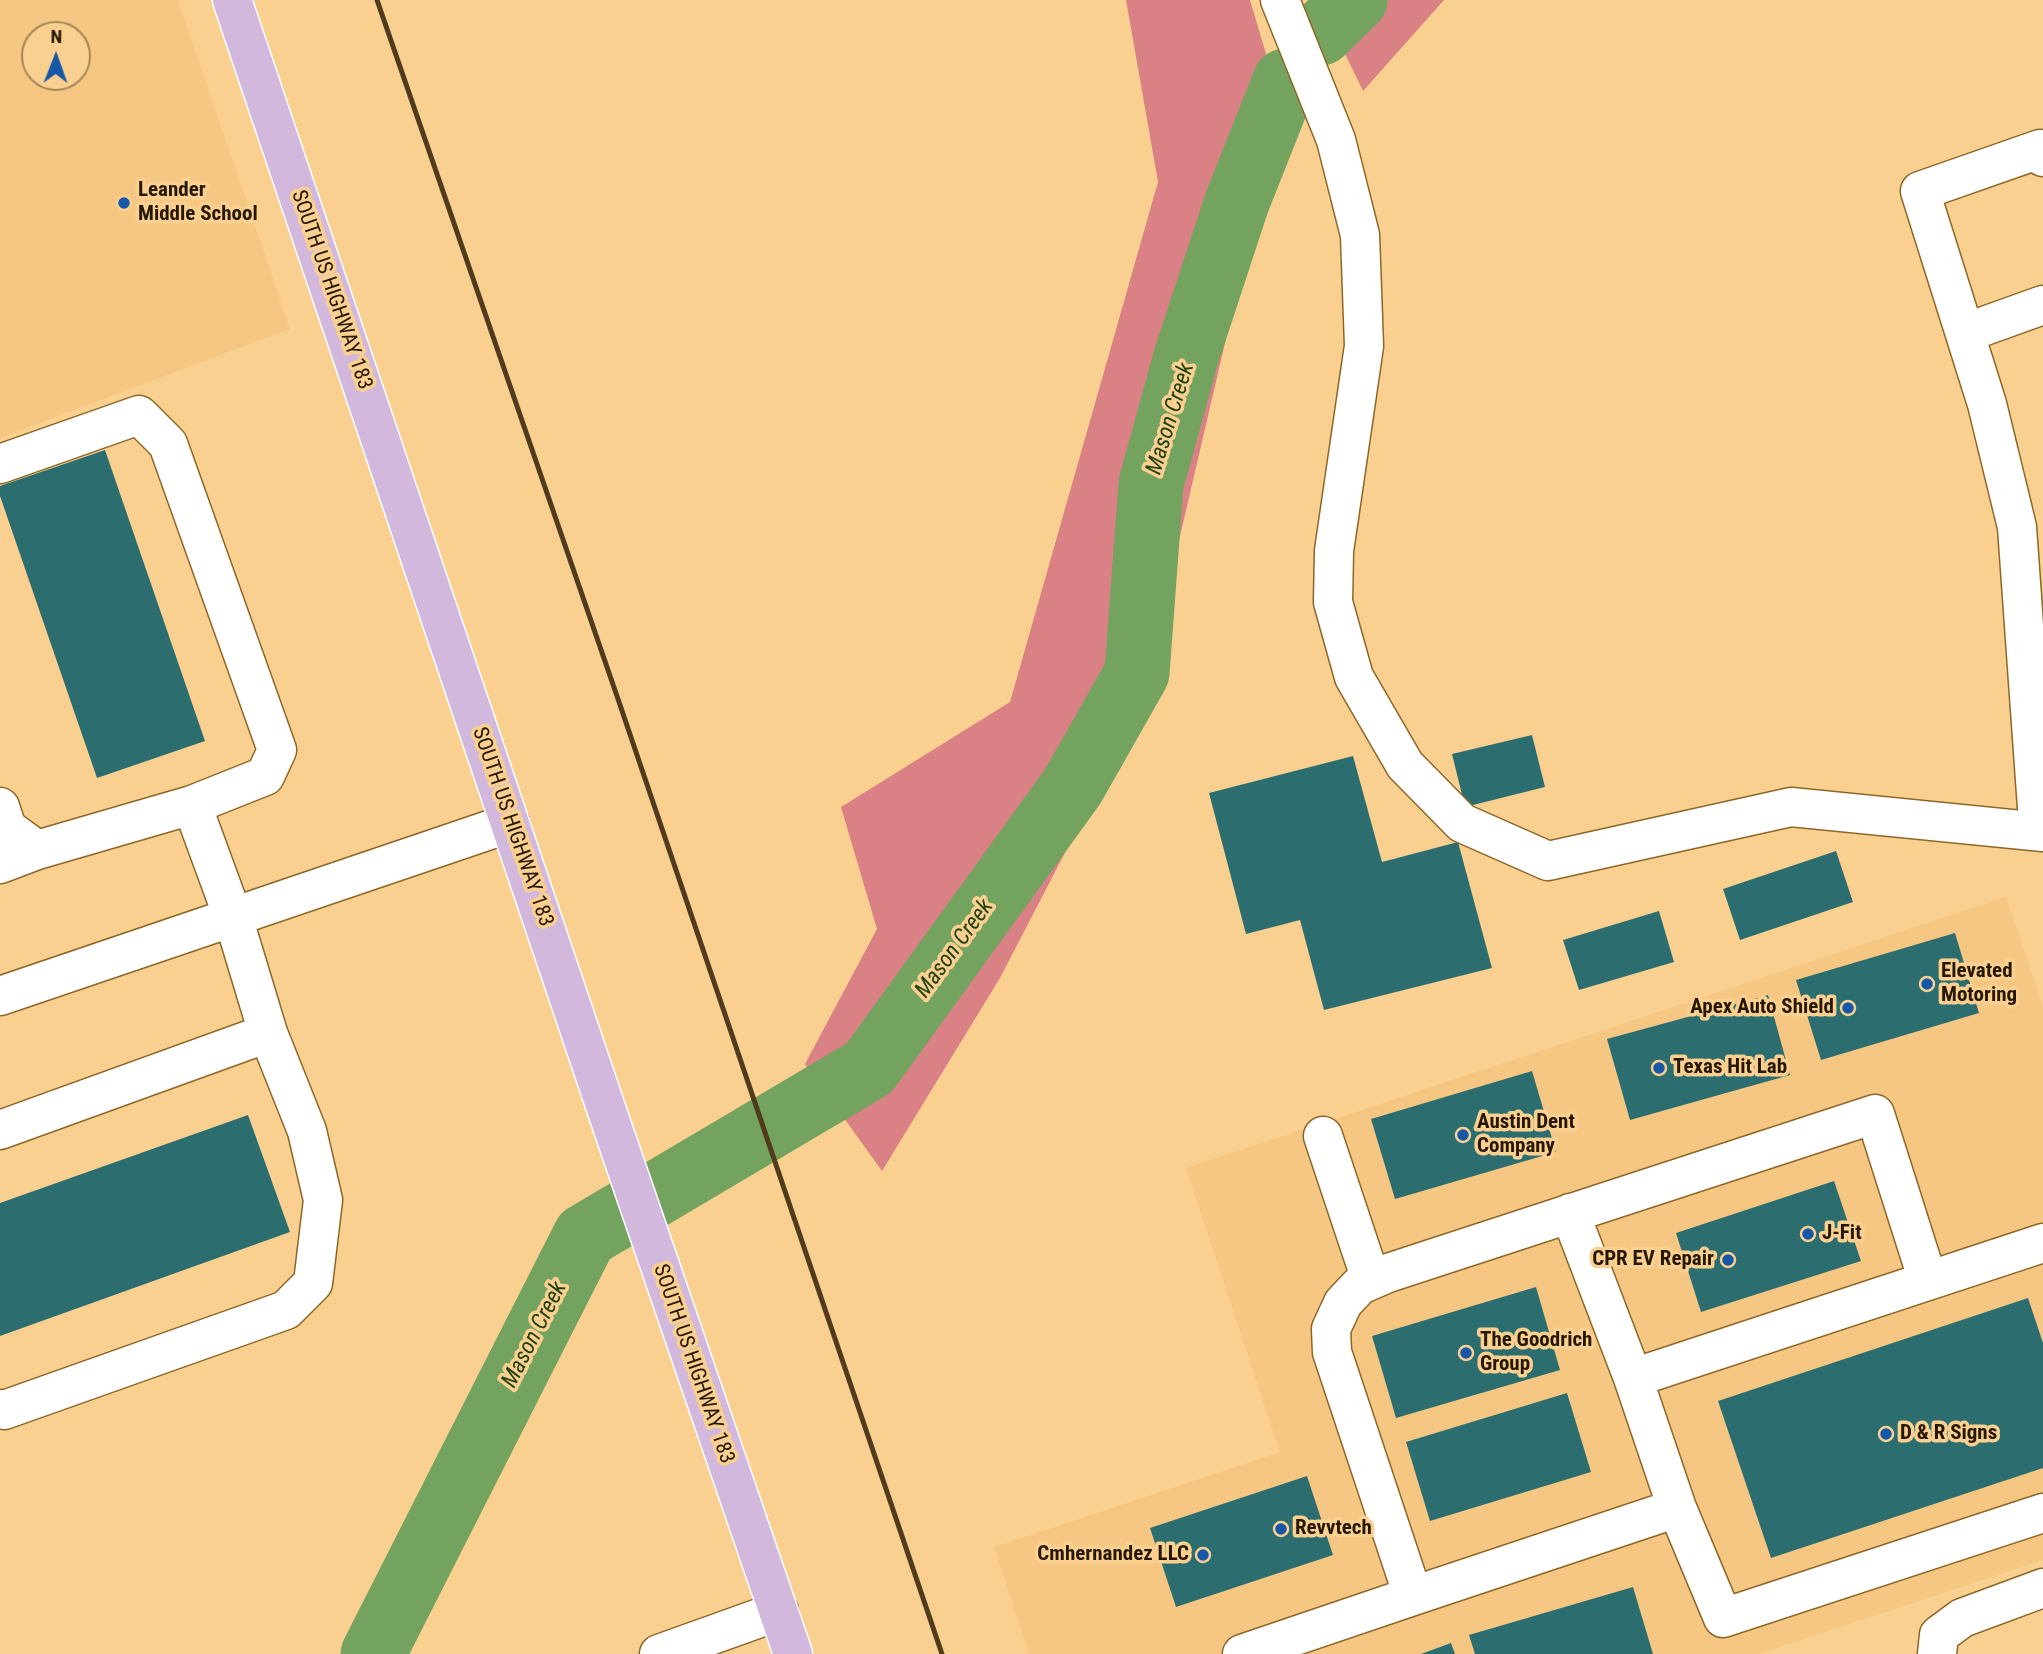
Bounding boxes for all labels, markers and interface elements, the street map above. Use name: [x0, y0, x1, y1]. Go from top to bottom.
north arrow: [21, 21, 91, 91]
text: N: [50, 25, 62, 48]
place label: Leander Middle School: [138, 178, 258, 228]
street label: SOUTH US HIGHWAY 183: [285, 187, 377, 393]
marker: Leander Middle School: [116, 195, 132, 211]
water label: Mason Creek: [1141, 360, 1201, 478]
street label: SOUTH US HIGHWAY 183: [466, 724, 558, 930]
water label: Mason Creek: [910, 894, 1000, 1004]
place label: Elevated Motoring: [1941, 959, 2017, 1009]
marker: Elevated Motoring: [1919, 976, 1935, 992]
place label: Apex Auto Shield: [1690, 995, 1834, 1021]
marker: Apex Auto Shield: [1840, 1000, 1856, 1016]
place label: Texas Hit Lab: [1673, 1055, 1787, 1081]
marker: Texas Hit Lab: [1651, 1060, 1667, 1076]
place label: Austin Dent Company: [1477, 1110, 1575, 1160]
marker: Austin Dent Company: [1455, 1127, 1471, 1143]
place label: J-Fit: [1822, 1221, 1862, 1247]
marker: J-Fit: [1800, 1226, 1816, 1242]
place label: CPR EV Repair: [1592, 1247, 1714, 1273]
marker: CPR EV Repair: [1720, 1252, 1736, 1268]
street label: SOUTH US HIGHWAY 183: [647, 1261, 739, 1467]
water label: Mason Creek: [497, 1277, 573, 1393]
place label: The Goodrich Group: [1480, 1328, 1592, 1378]
marker: The Goodrich Group: [1458, 1345, 1474, 1361]
place label: D & R Signs: [1900, 1421, 1997, 1447]
marker: D & R Signs: [1878, 1426, 1894, 1442]
place label: Revvtech: [1295, 1516, 1372, 1542]
marker: Revvtech: [1273, 1521, 1289, 1537]
place label: Cmhernandez LLC: [1037, 1542, 1189, 1568]
marker: Cmhernandez LLC: [1195, 1547, 1211, 1563]

